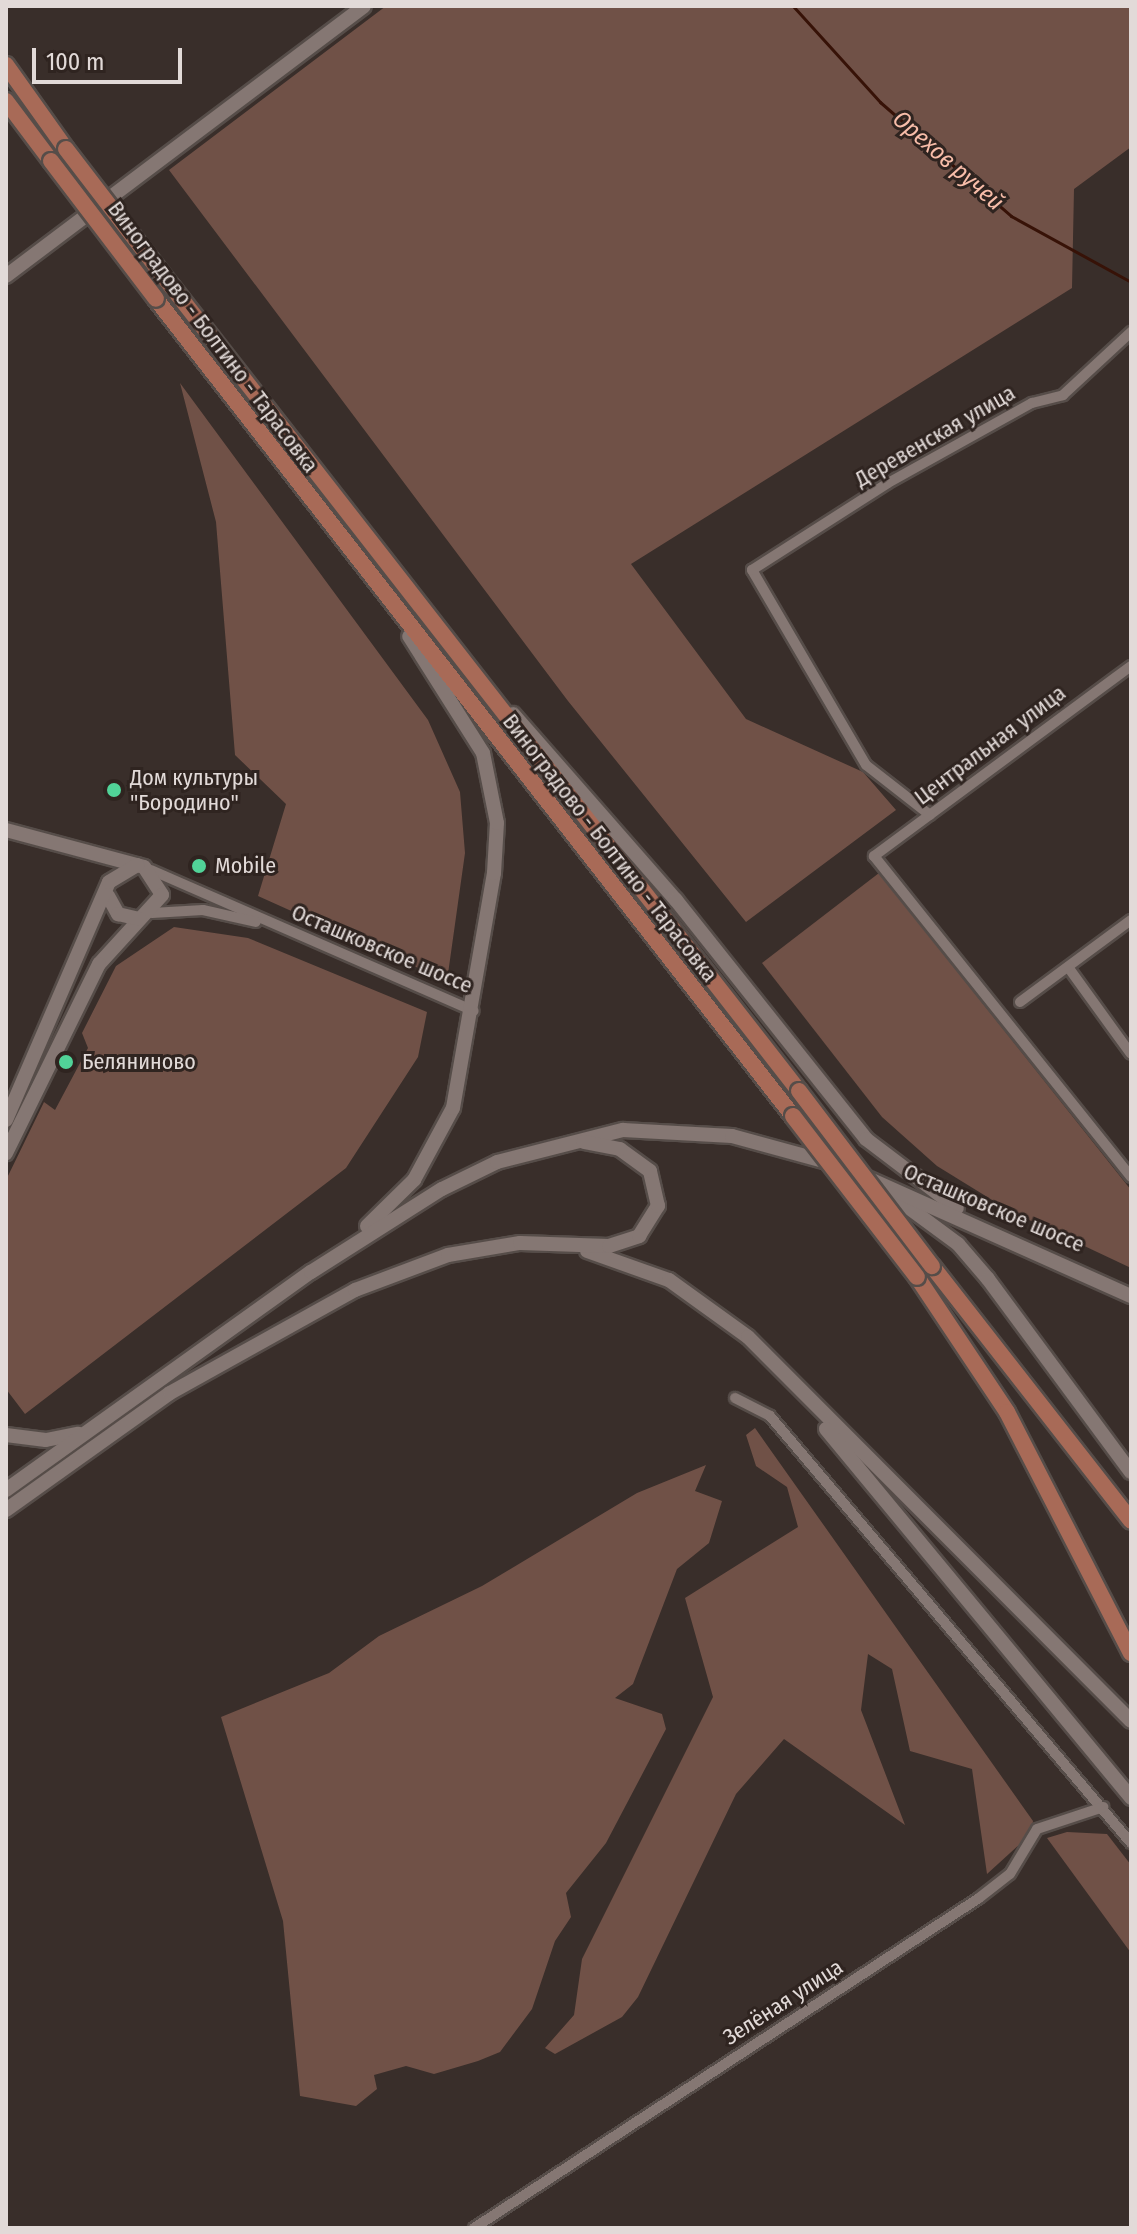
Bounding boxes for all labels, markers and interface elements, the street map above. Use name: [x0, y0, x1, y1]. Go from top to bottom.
scale bar: [36, 32, 186, 82]
text: 100 m: [46, 48, 104, 76]
water label: Орехов ручей: [887, 105, 1009, 217]
street label: Виноградово - Болтино - Тарасовка: [102, 196, 324, 478]
street label: Деревенская улица: [850, 379, 1020, 493]
street label: Центральная улица: [909, 680, 1071, 810]
street label: Виноградово - Болтино - Тарасовка: [497, 709, 723, 987]
place label: Дом культуры "Бородино": [130, 764, 258, 816]
marker: Дом культуры "Бородино": [105, 781, 123, 799]
place label: Mobile: [215, 853, 276, 879]
marker: Mobile: [190, 857, 208, 875]
street label: Осташковское шоссе: [288, 899, 476, 999]
place label: Беляниново: [82, 1049, 196, 1075]
marker: Беляниново: [57, 1053, 75, 1071]
street label: Осташковское шоссе: [900, 1158, 1088, 1258]
street label: Зелёная улица: [718, 1954, 848, 2050]

